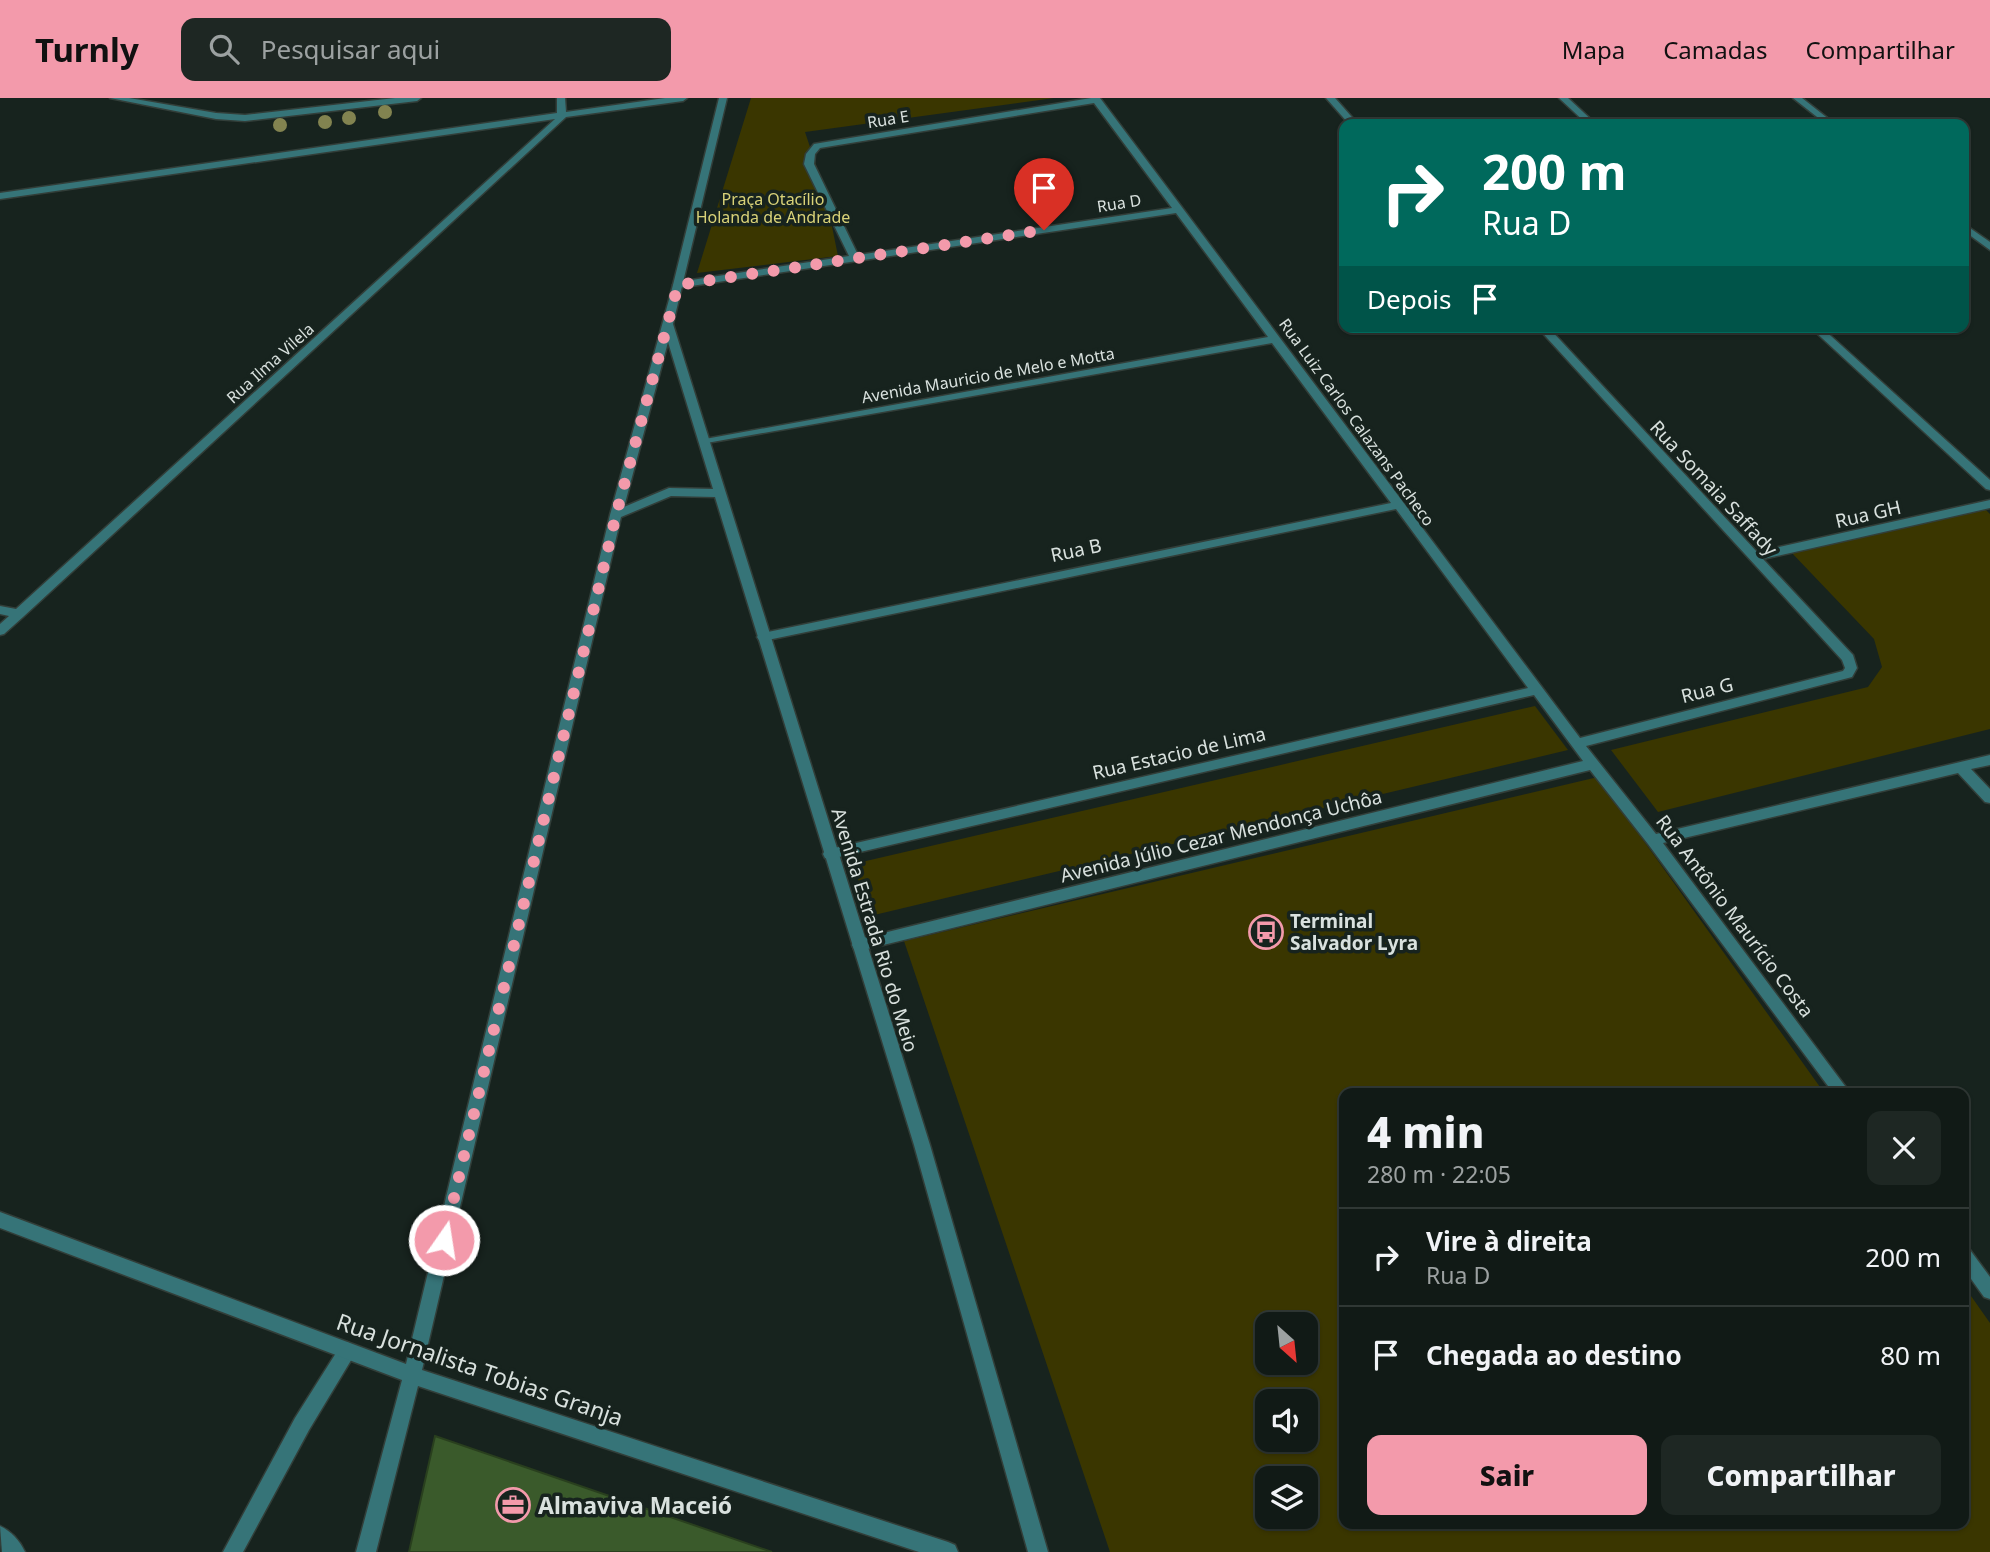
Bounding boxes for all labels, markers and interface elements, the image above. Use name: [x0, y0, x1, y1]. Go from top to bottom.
search box: [181, 18, 671, 81]
text: Turnly: [35, 27, 139, 72]
icon: search: [205, 30, 243, 68]
text: Pesquisar aqui: [261, 31, 440, 67]
text: Mapa: [1562, 33, 1625, 66]
text: Camadas: [1663, 33, 1767, 66]
text: Compartilhar: [1805, 33, 1955, 66]
street label: Rua E: [866, 105, 910, 133]
text: 200 m: [1482, 138, 1627, 204]
icon: right: [1367, 147, 1458, 238]
pin: [1014, 158, 1074, 230]
icon: arrive: [1025, 169, 1063, 207]
park label: Praça Otacílio Holanda de Andrade: [696, 188, 850, 228]
street label: Rua D: [1095, 189, 1143, 217]
text: Rua D: [1482, 201, 1571, 244]
icon: arrive: [1466, 280, 1504, 318]
text: Depois: [1367, 281, 1452, 317]
street label: Rua Luiz Carlos Calazans Pacheco: [1274, 314, 1440, 530]
street label: Rua Ilma Vilela: [222, 318, 318, 408]
street label: Avenida Mauricio de Melo e Motta: [860, 342, 1116, 408]
street label: Rua Somaia Saffady: [1644, 415, 1784, 562]
street label: Rua GH: [1832, 494, 1904, 534]
street label: Rua B: [1048, 532, 1104, 568]
street label: Rua G: [1678, 671, 1736, 709]
street label: Rua Estacio de Lima: [1090, 720, 1268, 786]
street label: Avenida Júlio Cezar Mendonça Uchôa: [1057, 783, 1385, 889]
street label: Avenida Estrada Rio do Meio: [825, 805, 925, 1055]
street label: Rua Antônio Maurício Costa: [1650, 809, 1820, 1023]
place label: Terminal Salvador Lyra: [1290, 908, 1418, 956]
bus stop icon: Terminal Salvador Lyra: [1247, 913, 1285, 951]
text: 4 min: [1367, 1103, 1484, 1160]
button: close: [1867, 1111, 1941, 1185]
text: 280 m · 22:05: [1367, 1158, 1511, 1190]
position arrow: [407, 1203, 481, 1277]
text: Vire à direita: [1426, 1223, 1592, 1259]
icon: right: [1367, 1238, 1405, 1276]
text: 200 m: [1865, 1239, 1941, 1275]
text: Rua D: [1426, 1259, 1490, 1291]
street label: Rua Jornalista Tobias Granja: [332, 1305, 628, 1433]
north arrow: [1255, 1312, 1318, 1376]
map controls: [1255, 1312, 1318, 1529]
icon: arrive: [1367, 1336, 1405, 1374]
text: Chegada ao destino: [1426, 1337, 1682, 1373]
text: 80 m: [1880, 1337, 1941, 1373]
button: sound: [1255, 1389, 1318, 1452]
button: Sair: [1367, 1435, 1647, 1515]
button: Compartilhar: [1661, 1435, 1941, 1515]
button: layers: [1255, 1466, 1318, 1529]
office icon: Almaviva Maceió: [494, 1486, 532, 1524]
place label: Almaviva Maceió: [538, 1489, 732, 1521]

